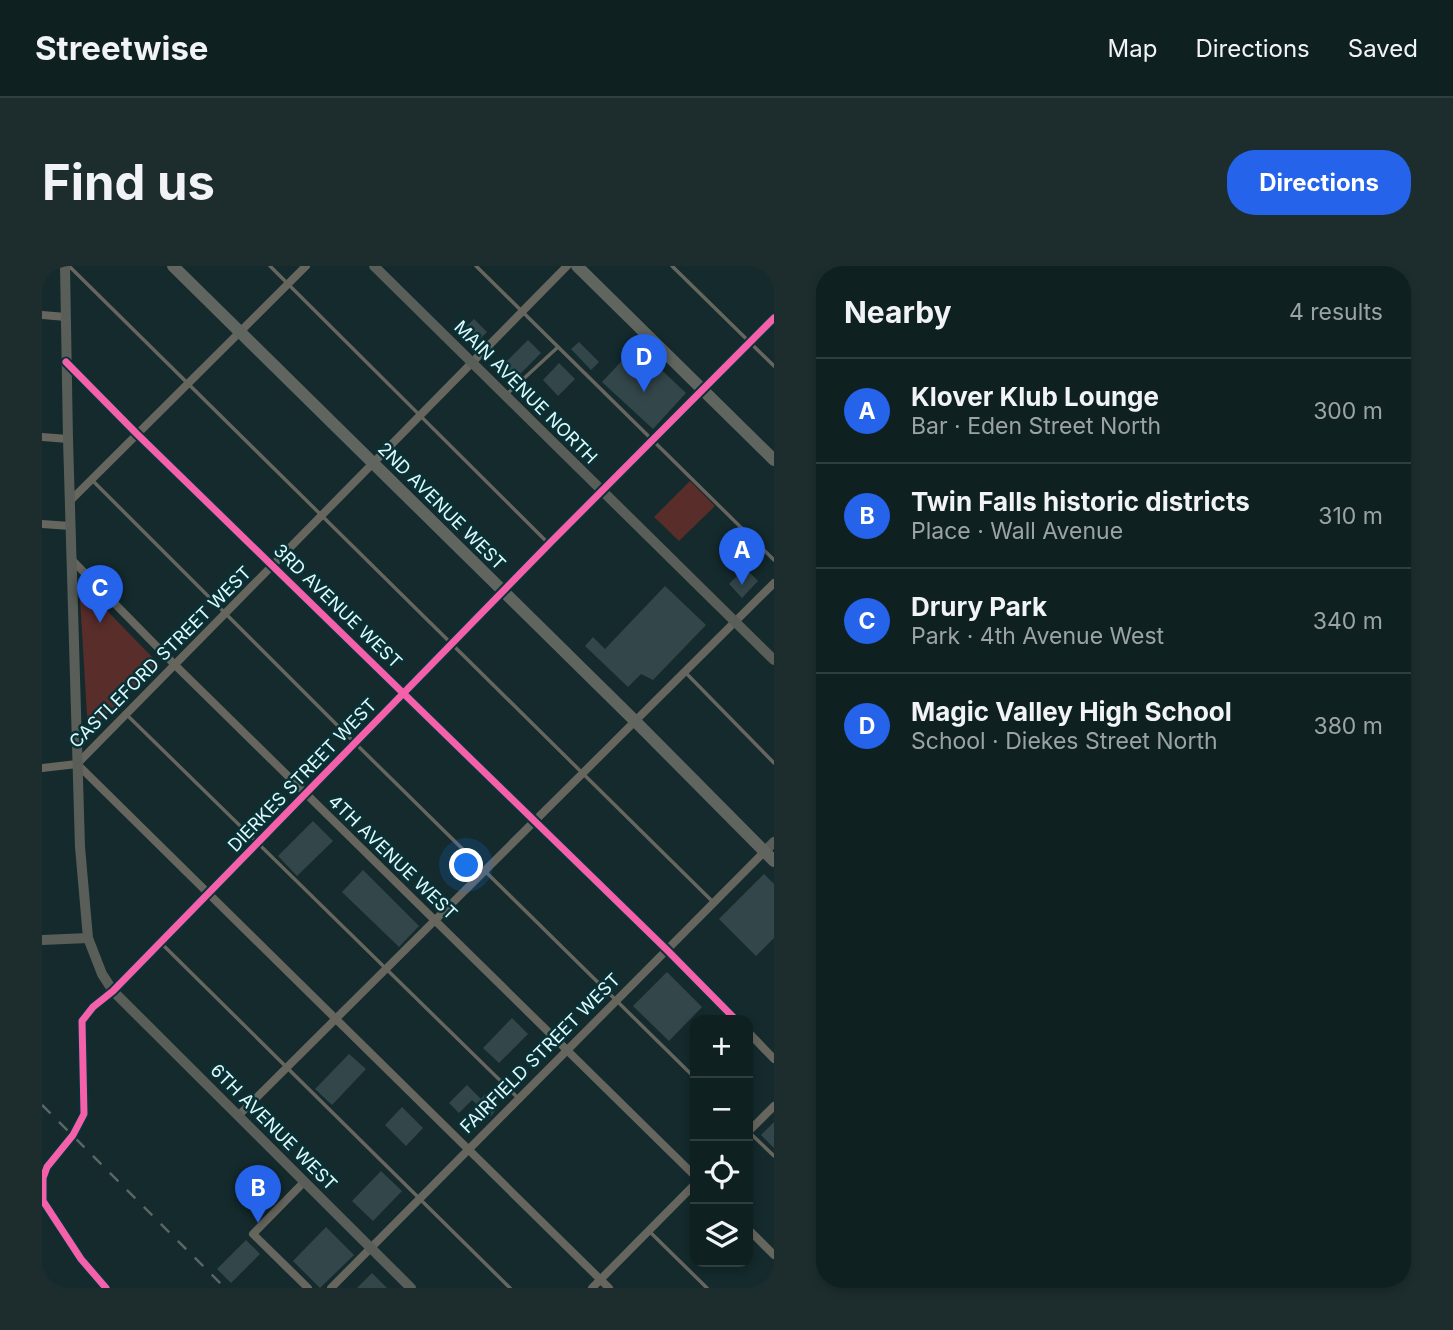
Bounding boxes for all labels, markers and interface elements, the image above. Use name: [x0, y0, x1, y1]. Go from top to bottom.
text: Streetwise: [35, 28, 209, 68]
text: Map: [1108, 34, 1157, 63]
text: Directions: [1195, 34, 1310, 63]
text: Saved: [1348, 34, 1418, 63]
button: Directions: [1227, 150, 1411, 215]
text: Find us: [42, 153, 215, 212]
text: Nearby: [844, 294, 952, 330]
text: 4 results: [1289, 298, 1383, 326]
street label: MAIN AVENUE NORTH: [450, 316, 602, 468]
pin: D: [621, 334, 667, 392]
text: Klover Klub Lounge: [911, 381, 1159, 412]
text: A: [858, 397, 876, 425]
text: 300 m: [1313, 397, 1383, 425]
text: Bar · Eden Street North: [911, 412, 1161, 440]
street label: 2ND AVENUE WEST: [374, 438, 510, 574]
text: Twin Falls historic districts: [911, 486, 1250, 517]
text: B: [859, 502, 875, 530]
text: 310 m: [1318, 502, 1383, 530]
text: Place · Wall Avenue: [911, 517, 1123, 545]
pin: A: [719, 527, 765, 585]
street label: 3RD AVENUE WEST: [270, 539, 406, 673]
street label: CASTLEFORD STREET WEST: [65, 562, 255, 752]
pin: C: [77, 565, 123, 623]
text: Drury Park: [911, 591, 1047, 622]
text: C: [858, 607, 876, 635]
text: 340 m: [1313, 607, 1383, 635]
text: Park · 4th Avenue West: [911, 622, 1164, 650]
street label: DIERKES STREET WEST: [223, 694, 381, 856]
text: Magic Valley High School: [911, 696, 1232, 727]
text: D: [859, 712, 875, 740]
text: 380 m: [1313, 712, 1383, 740]
text: School · Diekes Street North: [911, 727, 1218, 755]
street label: 4TH AVENUE WEST: [324, 790, 462, 924]
your location: [449, 848, 483, 882]
street label: FAIRFIELD STREET WEST: [456, 969, 624, 1137]
map controls: [690, 1015, 753, 1267]
button: +: [690, 1015, 753, 1078]
street label: 6TH AVENUE WEST: [206, 1059, 342, 1195]
button: −: [690, 1078, 753, 1141]
button: locate: [690, 1141, 753, 1204]
pin: B: [235, 1165, 281, 1223]
button: layers: [690, 1204, 753, 1267]

